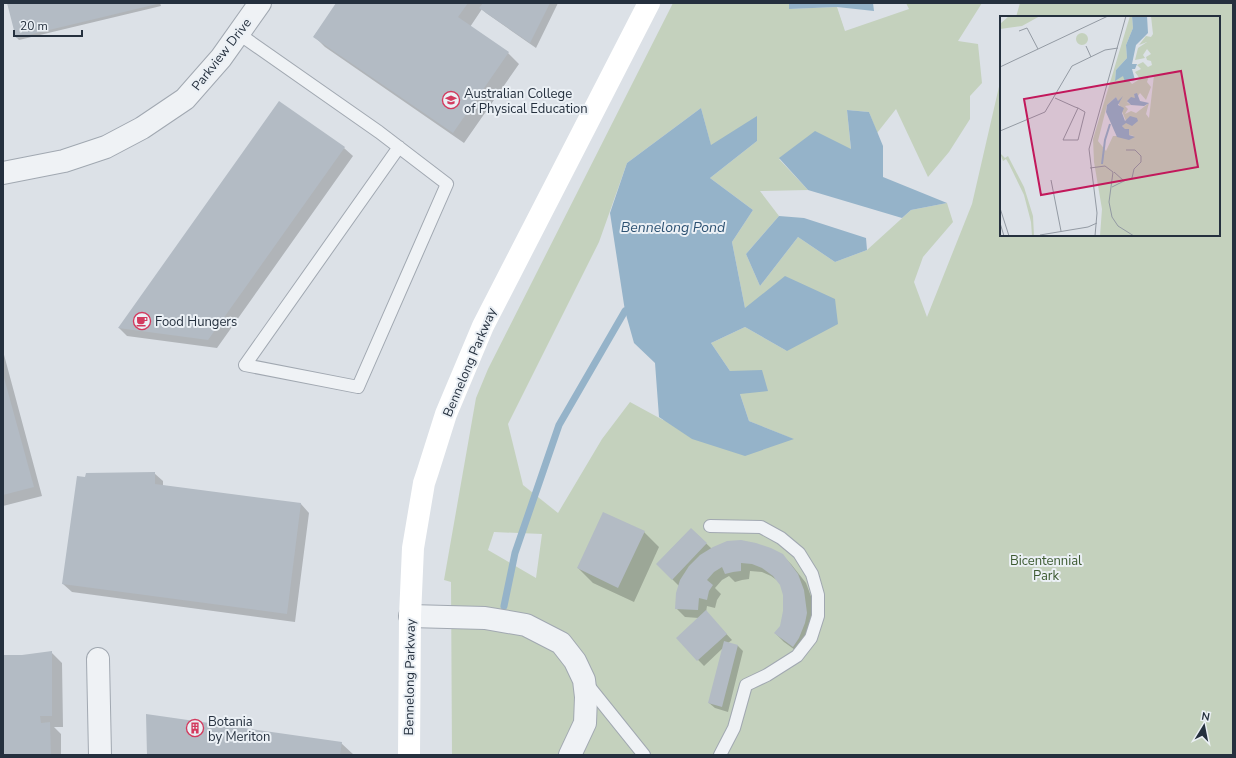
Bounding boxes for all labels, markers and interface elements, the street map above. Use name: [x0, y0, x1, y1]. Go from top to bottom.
scale bar: [14, 12, 82, 38]
street label: Parkview Drive: [188, 15, 256, 95]
inset map: [1000, 16, 1220, 236]
text: 20 m: [20, 18, 48, 34]
place label: Australian College of Physical Education: [464, 85, 588, 118]
school or university icon: Australian College of Physical Education: [441, 90, 461, 110]
water label: Bennelong Pond: [621, 218, 726, 237]
street label: Bennelong Parkway: [439, 305, 501, 420]
cafe icon: Food Hungers: [132, 311, 152, 331]
place label: Food Hungers: [155, 313, 237, 331]
park label: Bicentennial Park: [1010, 552, 1082, 585]
street label: Bennelong Parkway: [400, 618, 420, 736]
north arrow: [1184, 706, 1224, 746]
text: N: [1200, 709, 1211, 725]
place label: Botania by Meriton: [208, 713, 270, 746]
building icon: Botania by Meriton: [185, 718, 205, 738]

